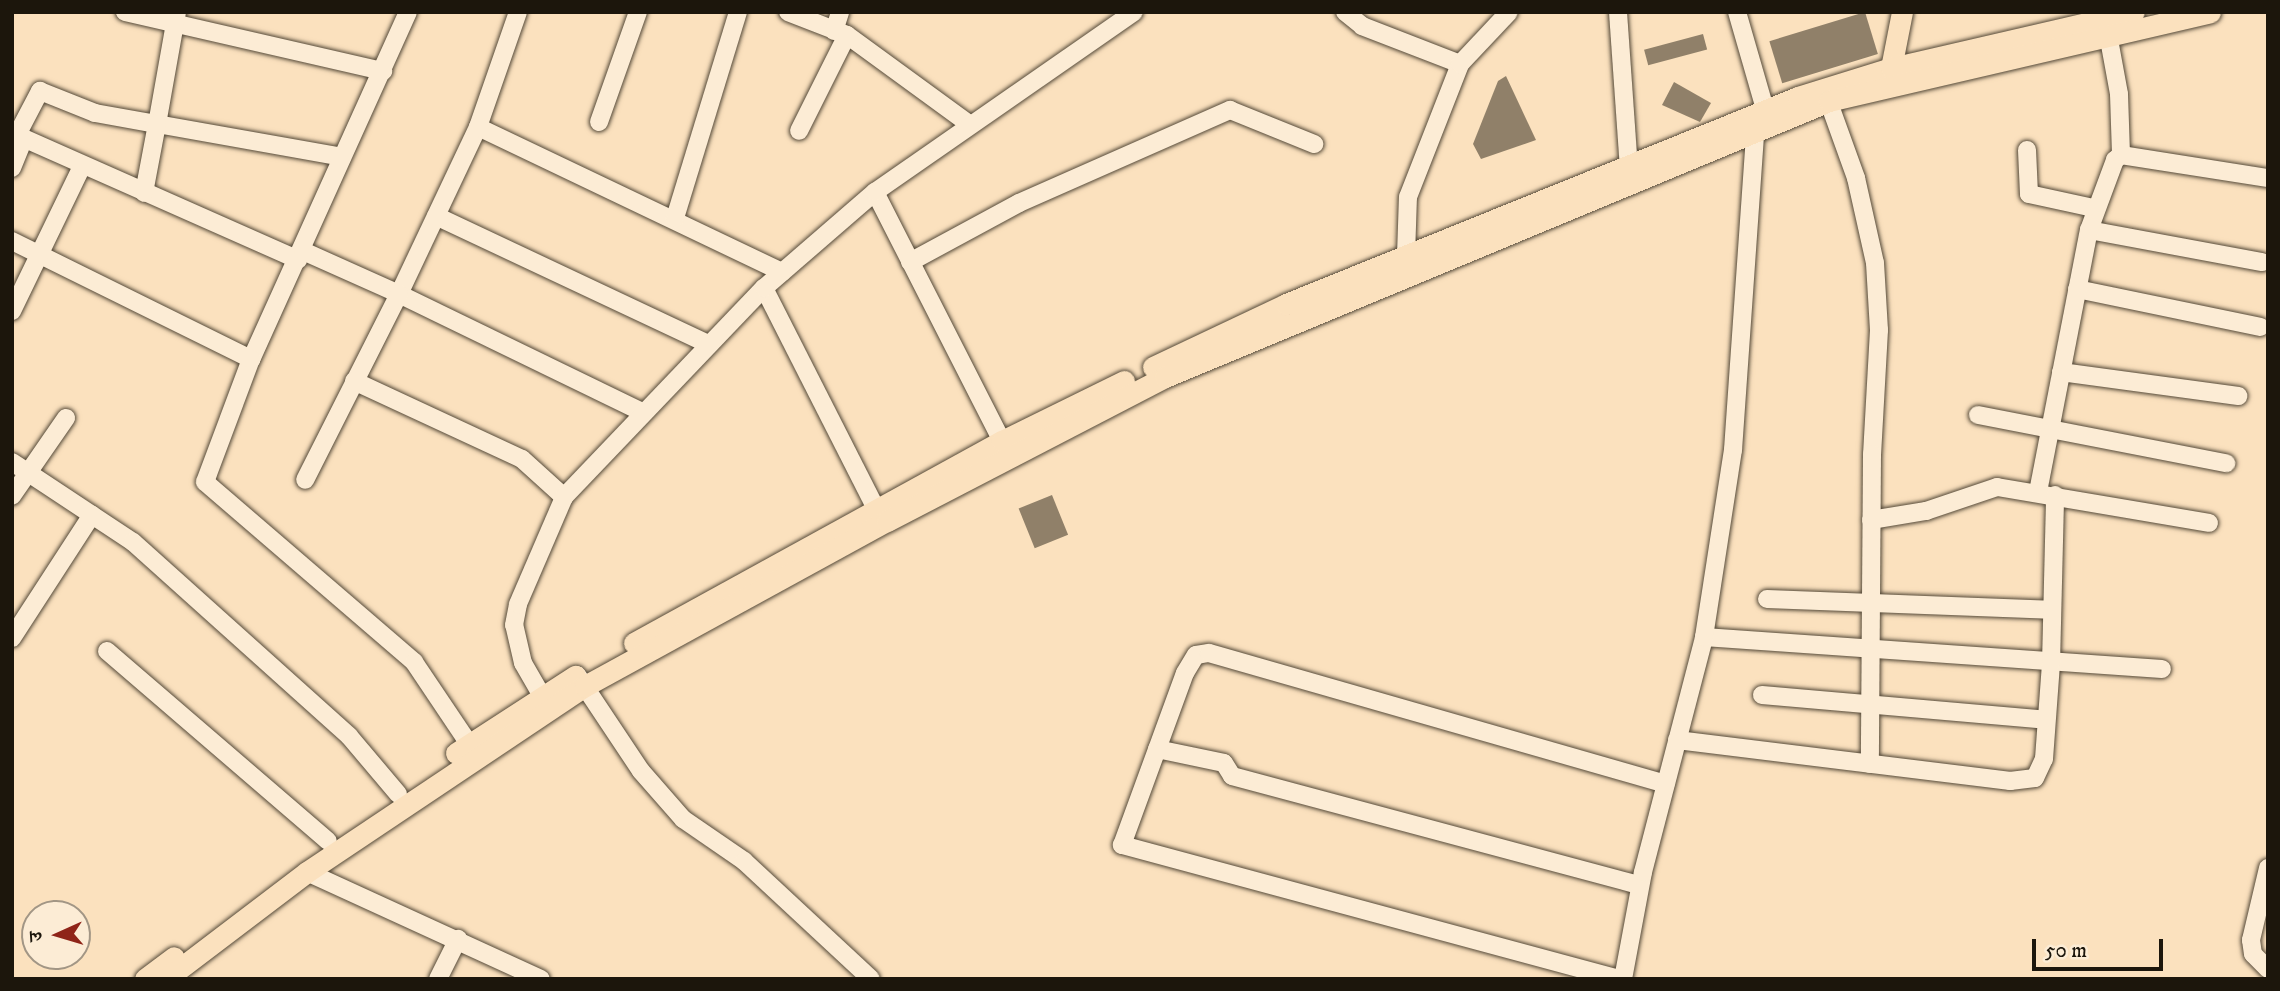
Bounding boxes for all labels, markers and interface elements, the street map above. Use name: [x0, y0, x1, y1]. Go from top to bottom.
north arrow: [21, 900, 91, 970]
scale bar: [2035, 925, 2166, 969]
text: उ: [25, 931, 48, 942]
text: 50 m: [2045, 938, 2087, 964]

